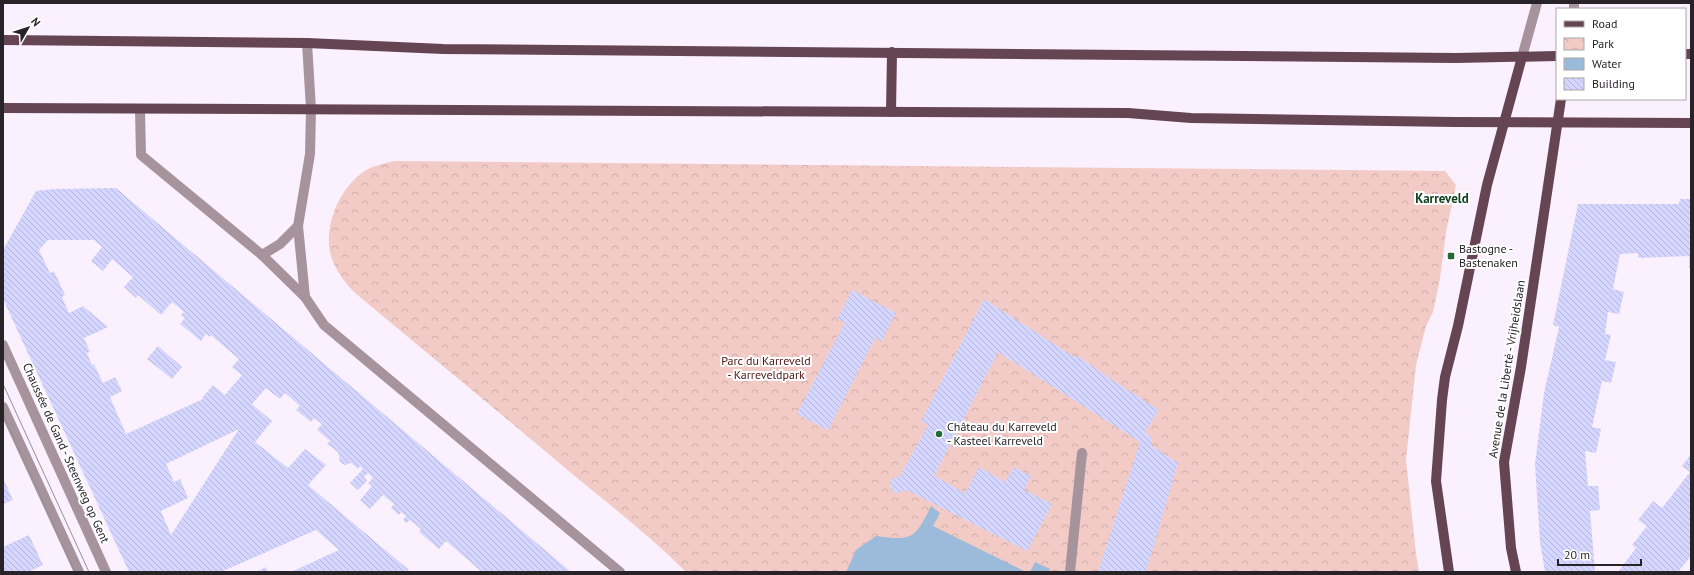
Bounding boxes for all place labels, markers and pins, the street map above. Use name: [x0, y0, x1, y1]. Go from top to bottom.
place label: Bastogne - Bastenaken: [1459, 241, 1518, 270]
marker: Bastogne - Bastenaken: [1446, 251, 1456, 261]
place label: Château du Karreveld - Kasteel Karreveld: [947, 419, 1057, 448]
marker: Château du Karreveld - Kasteel Karreveld: [934, 429, 944, 439]

